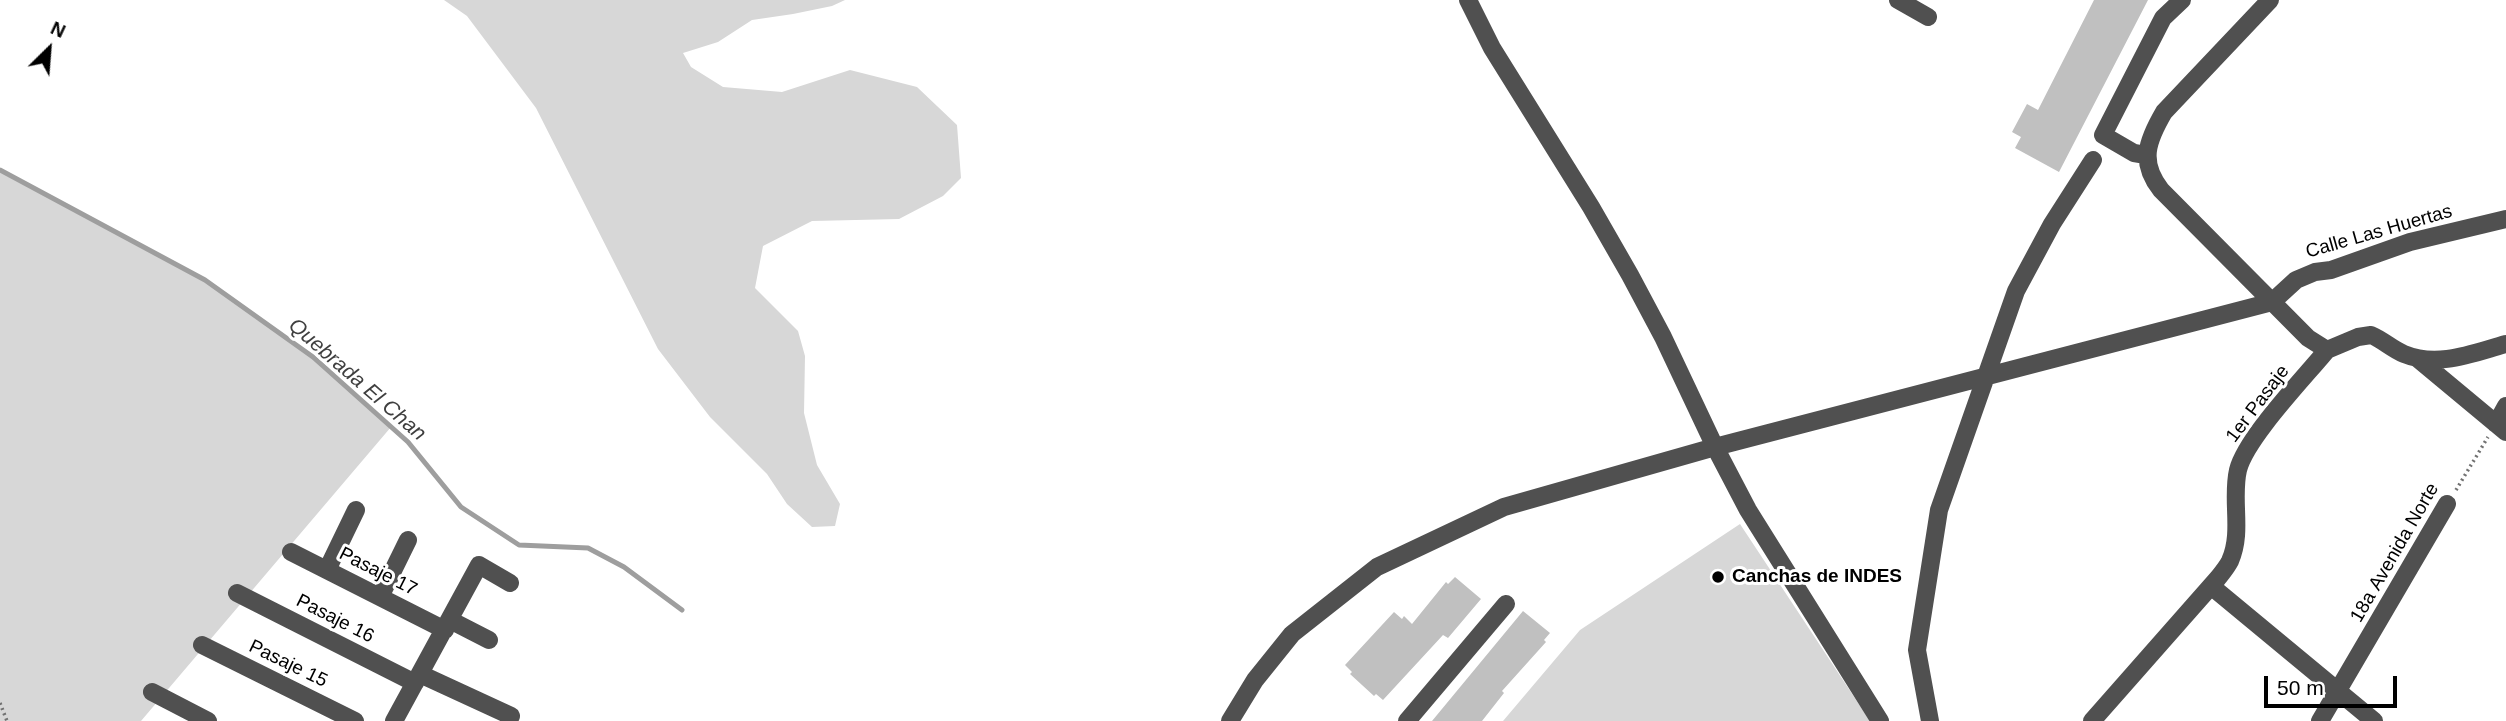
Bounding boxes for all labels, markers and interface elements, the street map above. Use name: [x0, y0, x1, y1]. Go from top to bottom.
north arrow: [14, 14, 84, 84]
text: N: [47, 17, 69, 42]
street label: Calle Las Huertas: [2303, 200, 2455, 264]
water label: Quebrada El Chan: [283, 313, 431, 447]
street label: 1er Pasaje: [2222, 361, 2294, 447]
street label: 18a Avenida Norte: [2346, 479, 2444, 627]
street label: Pasaje 17: [335, 543, 421, 601]
place label: Canchas de INDES: [1732, 566, 1902, 588]
marker: Canchas de INDES: [1710, 569, 1726, 585]
street label: Pasaje 16: [292, 590, 378, 648]
street label: Pasaje 15: [245, 635, 331, 693]
scale bar: [2268, 662, 2401, 706]
text: 50 m: [2277, 676, 2324, 699]

